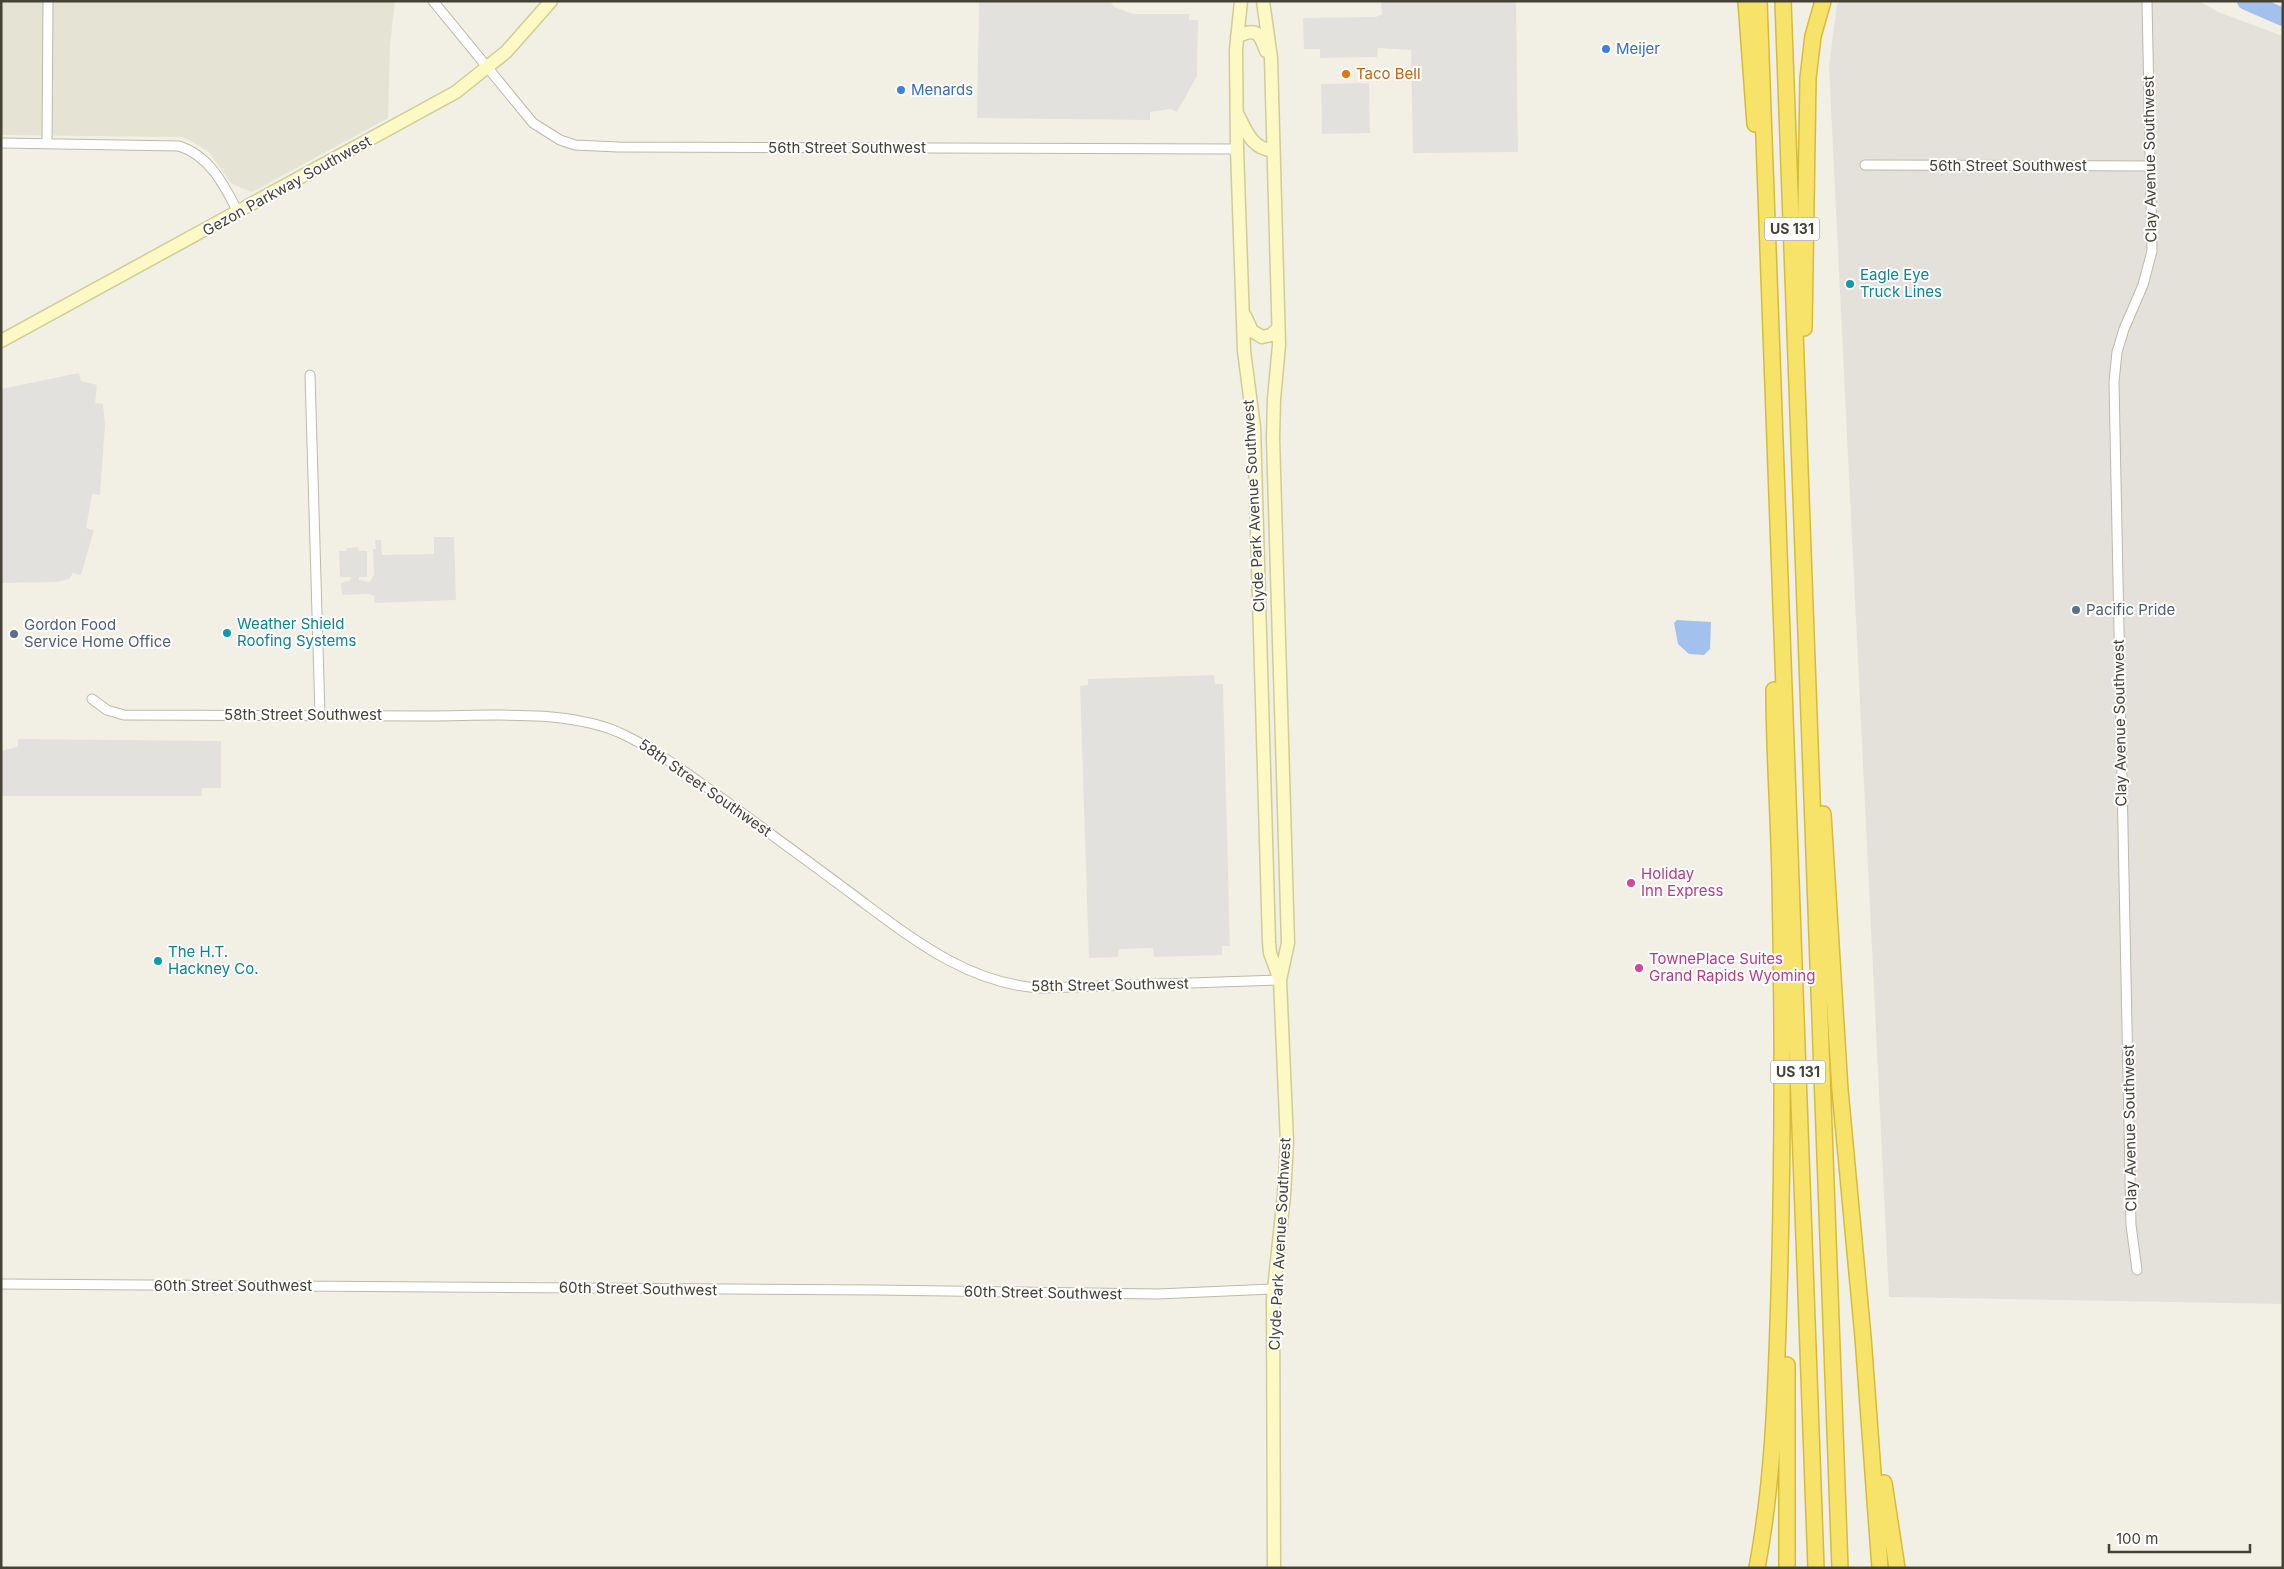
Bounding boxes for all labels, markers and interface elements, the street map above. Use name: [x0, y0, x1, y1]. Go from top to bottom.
place label: Meijer: [1616, 39, 1660, 58]
marker: Meijer: [1600, 43, 1612, 55]
place label: Taco Bell: [1356, 64, 1421, 83]
marker: Taco Bell: [1340, 68, 1352, 80]
street label: Clay Avenue Southwest: [2139, 75, 2160, 243]
place label: Menards: [911, 80, 973, 99]
marker: Menards: [895, 84, 907, 96]
street label: Gezon Parkway Southwest: [199, 131, 375, 240]
street label: 56th Street Southwest: [768, 138, 926, 157]
street label: 56th Street Southwest: [1929, 156, 2087, 175]
road number: US 131: [1764, 218, 1820, 240]
place label: Eagle Eye Truck Lines: [1860, 265, 1942, 301]
marker: Eagle Eye Truck Lines: [1844, 278, 1856, 290]
street label: Clyde Park Avenue Southwest: [1238, 399, 1269, 613]
place label: Pacific Pride: [2086, 600, 2175, 619]
marker: Pacific Pride: [2070, 604, 2082, 616]
place label: Weather Shield Roofing Systems: [237, 614, 357, 650]
place label: Gordon Food Service Home Office: [24, 615, 171, 651]
marker: Weather Shield Roofing Systems: [221, 627, 233, 639]
marker: Gordon Food Service Home Office: [8, 628, 20, 640]
street label: Clay Avenue Southwest: [2109, 639, 2130, 807]
street label: 58th Street Southwest: [224, 705, 382, 724]
street label: 58th Street Southwest: [635, 735, 775, 841]
place label: Holiday Inn Express: [1641, 864, 1723, 900]
marker: Holiday Inn Express: [1625, 877, 1637, 889]
place label: The H.T. Hackney Co.: [168, 942, 259, 978]
place label: TownePlace Suites Grand Rapids Wyoming: [1649, 949, 1815, 985]
marker: The H.T. Hackney Co.: [152, 955, 164, 967]
marker: TownePlace Suites Grand Rapids Wyoming: [1633, 962, 1645, 974]
street label: 58th Street Southwest: [1031, 974, 1189, 995]
street label: Clay Avenue Southwest: [2119, 1044, 2140, 1212]
road number: US 131: [1770, 1060, 1826, 1084]
street label: Clyde Park Avenue Southwest: [1264, 1137, 1295, 1351]
street label: 60th Street Southwest: [154, 1276, 312, 1295]
street label: 60th Street Southwest: [559, 1278, 717, 1299]
street label: 60th Street Southwest: [964, 1282, 1122, 1303]
scale bar: [2109, 1522, 2250, 1554]
text: 100 m: [2116, 1529, 2158, 1548]

